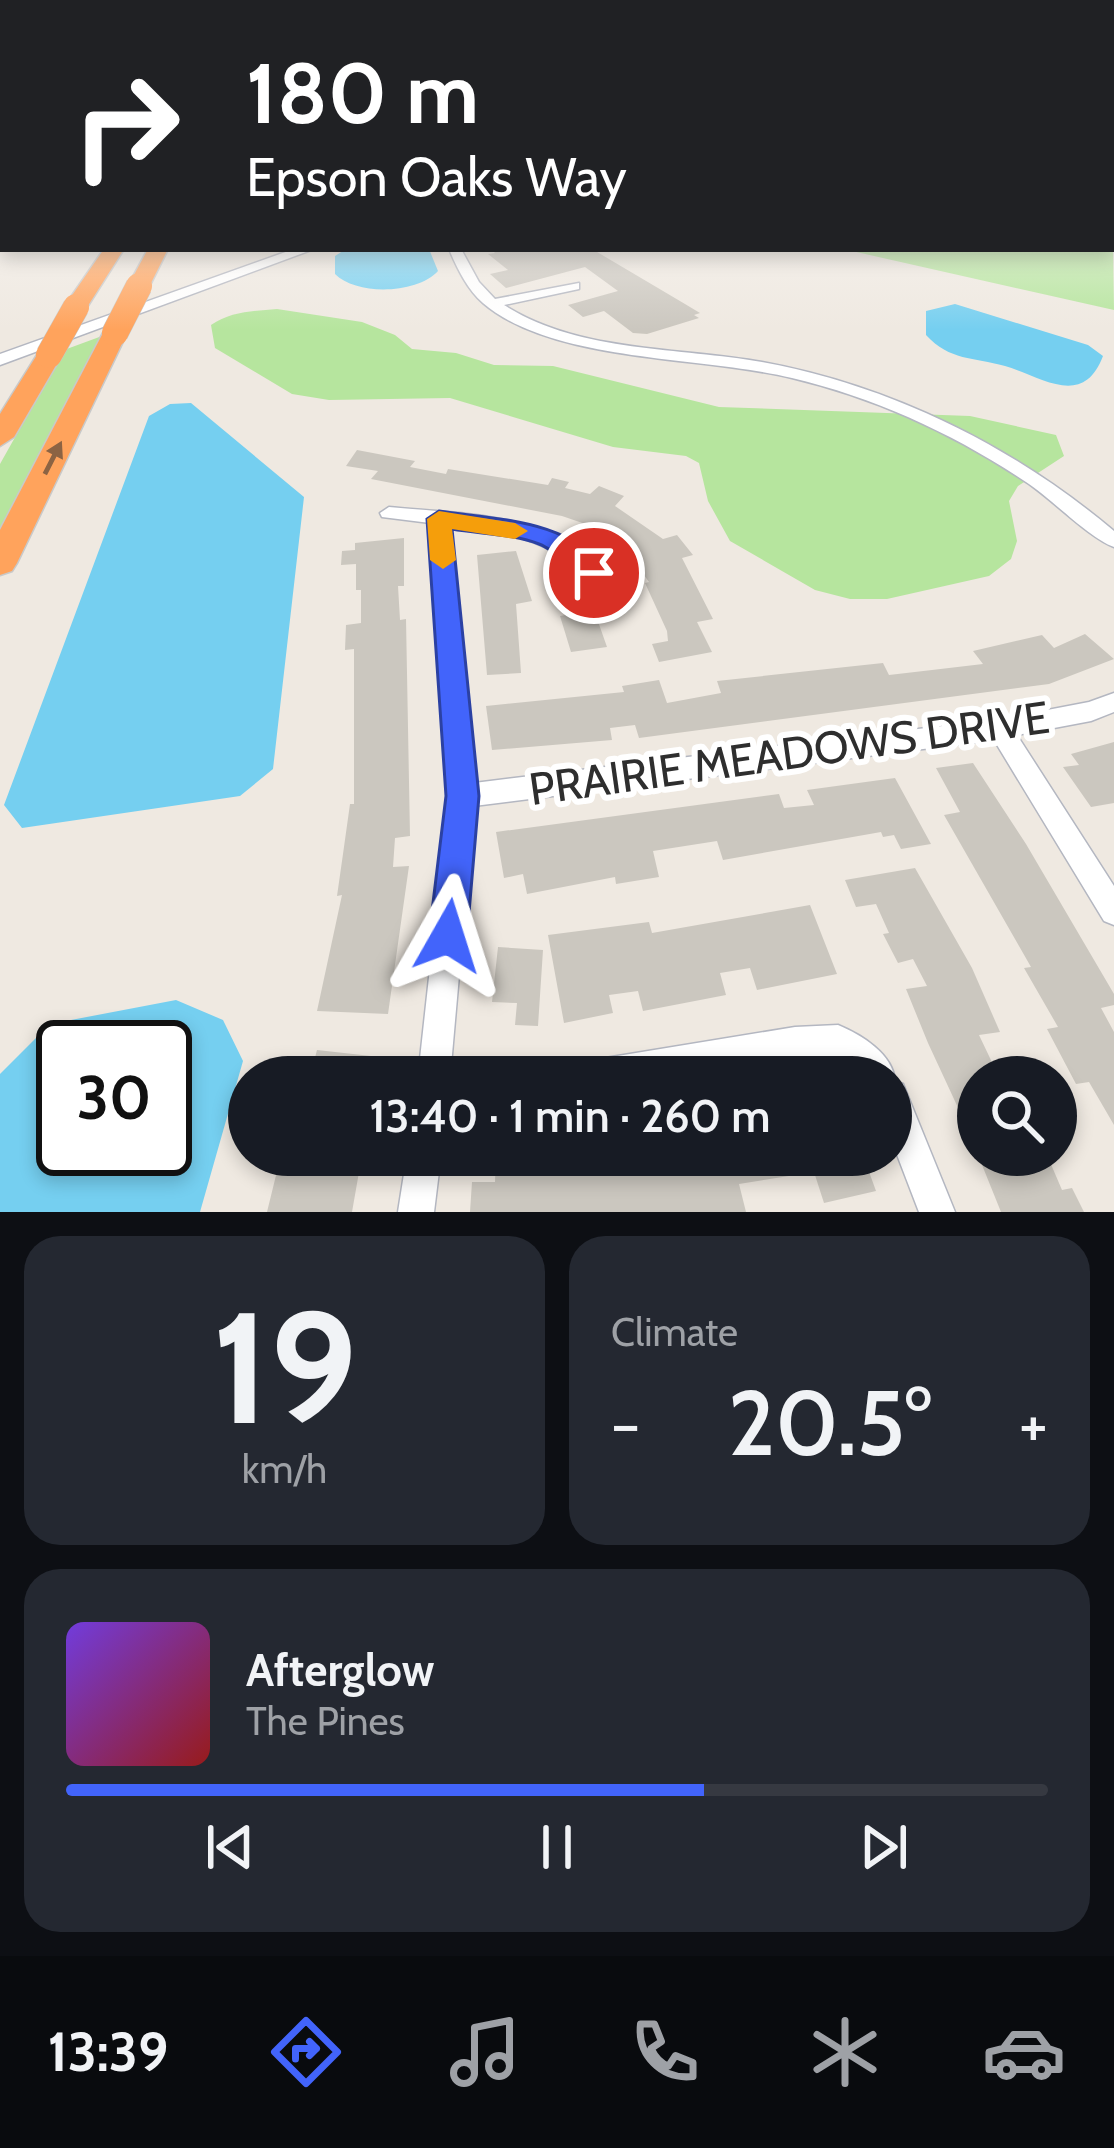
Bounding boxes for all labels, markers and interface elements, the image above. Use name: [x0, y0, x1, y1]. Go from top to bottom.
text: 180 m: [246, 42, 479, 144]
icon: right: [48, 48, 204, 204]
text: Epson Oaks Way: [246, 144, 627, 210]
one-way arrow: [42, 441, 62, 475]
pin: [543, 522, 645, 624]
icon: arrive: [561, 540, 627, 606]
street label: PRAIRIE MEADOWS DRIVE: [526, 690, 1052, 816]
position arrow: [385, 873, 511, 999]
speed limit sign: 30: [36, 1020, 192, 1176]
map controls: [957, 1056, 1077, 1176]
button: search: [957, 1056, 1077, 1176]
text: 13:40 · 1 min · 260 m: [369, 1089, 771, 1143]
text: 19: [212, 1272, 357, 1462]
text: Climate: [611, 1308, 738, 1356]
text: 20.5°: [728, 1368, 931, 1478]
text: −: [611, 1383, 640, 1464]
text: +: [1019, 1383, 1048, 1464]
text: km/h: [242, 1445, 327, 1493]
text: Afterglow: [246, 1643, 434, 1697]
text: The Pines: [246, 1697, 405, 1745]
icon: previous: [197, 1814, 263, 1880]
icon: pause: [524, 1814, 590, 1880]
icon: next: [851, 1814, 917, 1880]
icon: directions: [264, 2010, 348, 2094]
icon: music: [443, 2010, 527, 2094]
icon: phone: [623, 2010, 707, 2094]
icon: climate: [803, 2010, 887, 2094]
icon: car: [982, 2010, 1066, 2094]
text: 13:39: [48, 2019, 168, 2085]

